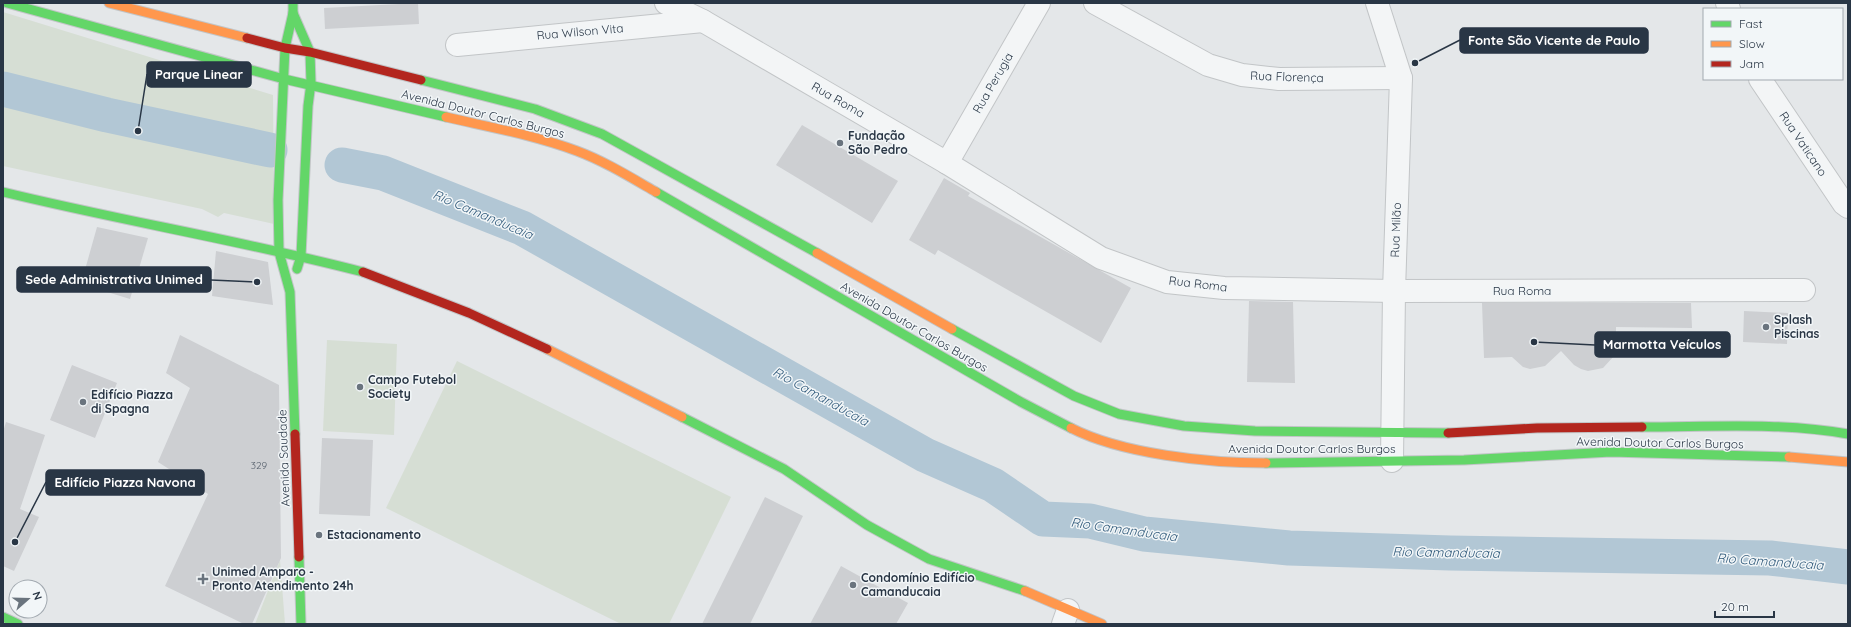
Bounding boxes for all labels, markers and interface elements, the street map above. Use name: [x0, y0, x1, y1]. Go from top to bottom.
legend: [1703, 8, 1843, 80]
text: Fast: [1739, 16, 1763, 31]
street label: Rua Wilson Vita: [536, 20, 624, 43]
callout: Fonte São Vicente de Paulo: [1460, 28, 1648, 53]
text: Fonte São Vicente de Paulo: [1468, 32, 1640, 48]
text: Slow: [1739, 36, 1765, 51]
street label: Rua Perugia: [969, 50, 1016, 116]
text: Jam: [1739, 56, 1764, 71]
callout: Parque Linear: [147, 62, 251, 87]
text: Parque Linear: [155, 66, 243, 82]
street label: Rua Florença: [1250, 68, 1324, 85]
street label: Rua Roma: [809, 78, 867, 121]
street label: Avenida Doutor Carlos Burgos: [400, 86, 567, 141]
street label: Rua Vaticano: [1776, 109, 1831, 179]
place label: Fundação São Pedro: [848, 128, 908, 157]
marker: Fundação São Pedro: [835, 138, 845, 148]
water label: Rio Camanducaia: [431, 186, 537, 243]
street label: Rua Milão: [1387, 202, 1404, 258]
callout: Sede Administrativa Unimed: [17, 267, 211, 292]
text: Sede Administrativa Unimed: [25, 271, 203, 287]
street label: Rua Roma: [1168, 272, 1228, 295]
street label: Avenida Doutor Carlos Burgos: [838, 278, 991, 375]
street label: Rua Roma: [1493, 283, 1551, 298]
place label: Splash Piscinas: [1774, 312, 1820, 341]
marker: Splash Piscinas: [1761, 322, 1771, 332]
callout: Marmotta Veículos: [1595, 332, 1730, 357]
text: Marmotta Veículos: [1603, 336, 1721, 352]
water label: Rio Camanducaia: [770, 363, 873, 430]
place label: Campo Futebol Society: [368, 372, 456, 401]
marker: Campo Futebol Society: [355, 382, 365, 392]
place label: Edifício Piazza di Spagna: [91, 387, 173, 416]
marker: Edifício Piazza di Spagna: [78, 397, 88, 407]
street label: Avenida Saudade: [274, 409, 293, 507]
street label: Avenida Doutor Carlos Burgos: [1576, 434, 1744, 451]
street label: Avenida Doutor Carlos Burgos: [1228, 441, 1396, 456]
house number: 329: [251, 459, 268, 472]
callout: Edifício Piazza Navona: [46, 470, 204, 495]
text: Edifício Piazza Navona: [54, 474, 196, 490]
water label: Rio Camanducaia: [1070, 514, 1179, 545]
place label: Estacionamento: [327, 527, 421, 542]
marker: Estacionamento: [314, 530, 324, 540]
water label: Rio Camanducaia: [1392, 543, 1501, 561]
water label: Rio Camanducaia: [1716, 549, 1825, 573]
place label: Unimed Amparo - Pronto Atendimento 24h: [212, 564, 353, 593]
place label: Condomínio Edifício Camanducaia: [861, 570, 975, 599]
marker: Unimed Amparo - Pronto Atendimento 24h: [197, 573, 209, 585]
north arrow: [8, 579, 48, 619]
marker: Condomínio Edifício Camanducaia: [848, 580, 858, 590]
text: N: [29, 589, 45, 602]
scale bar: [1715, 593, 1774, 619]
text: 20 m: [1721, 599, 1749, 614]

